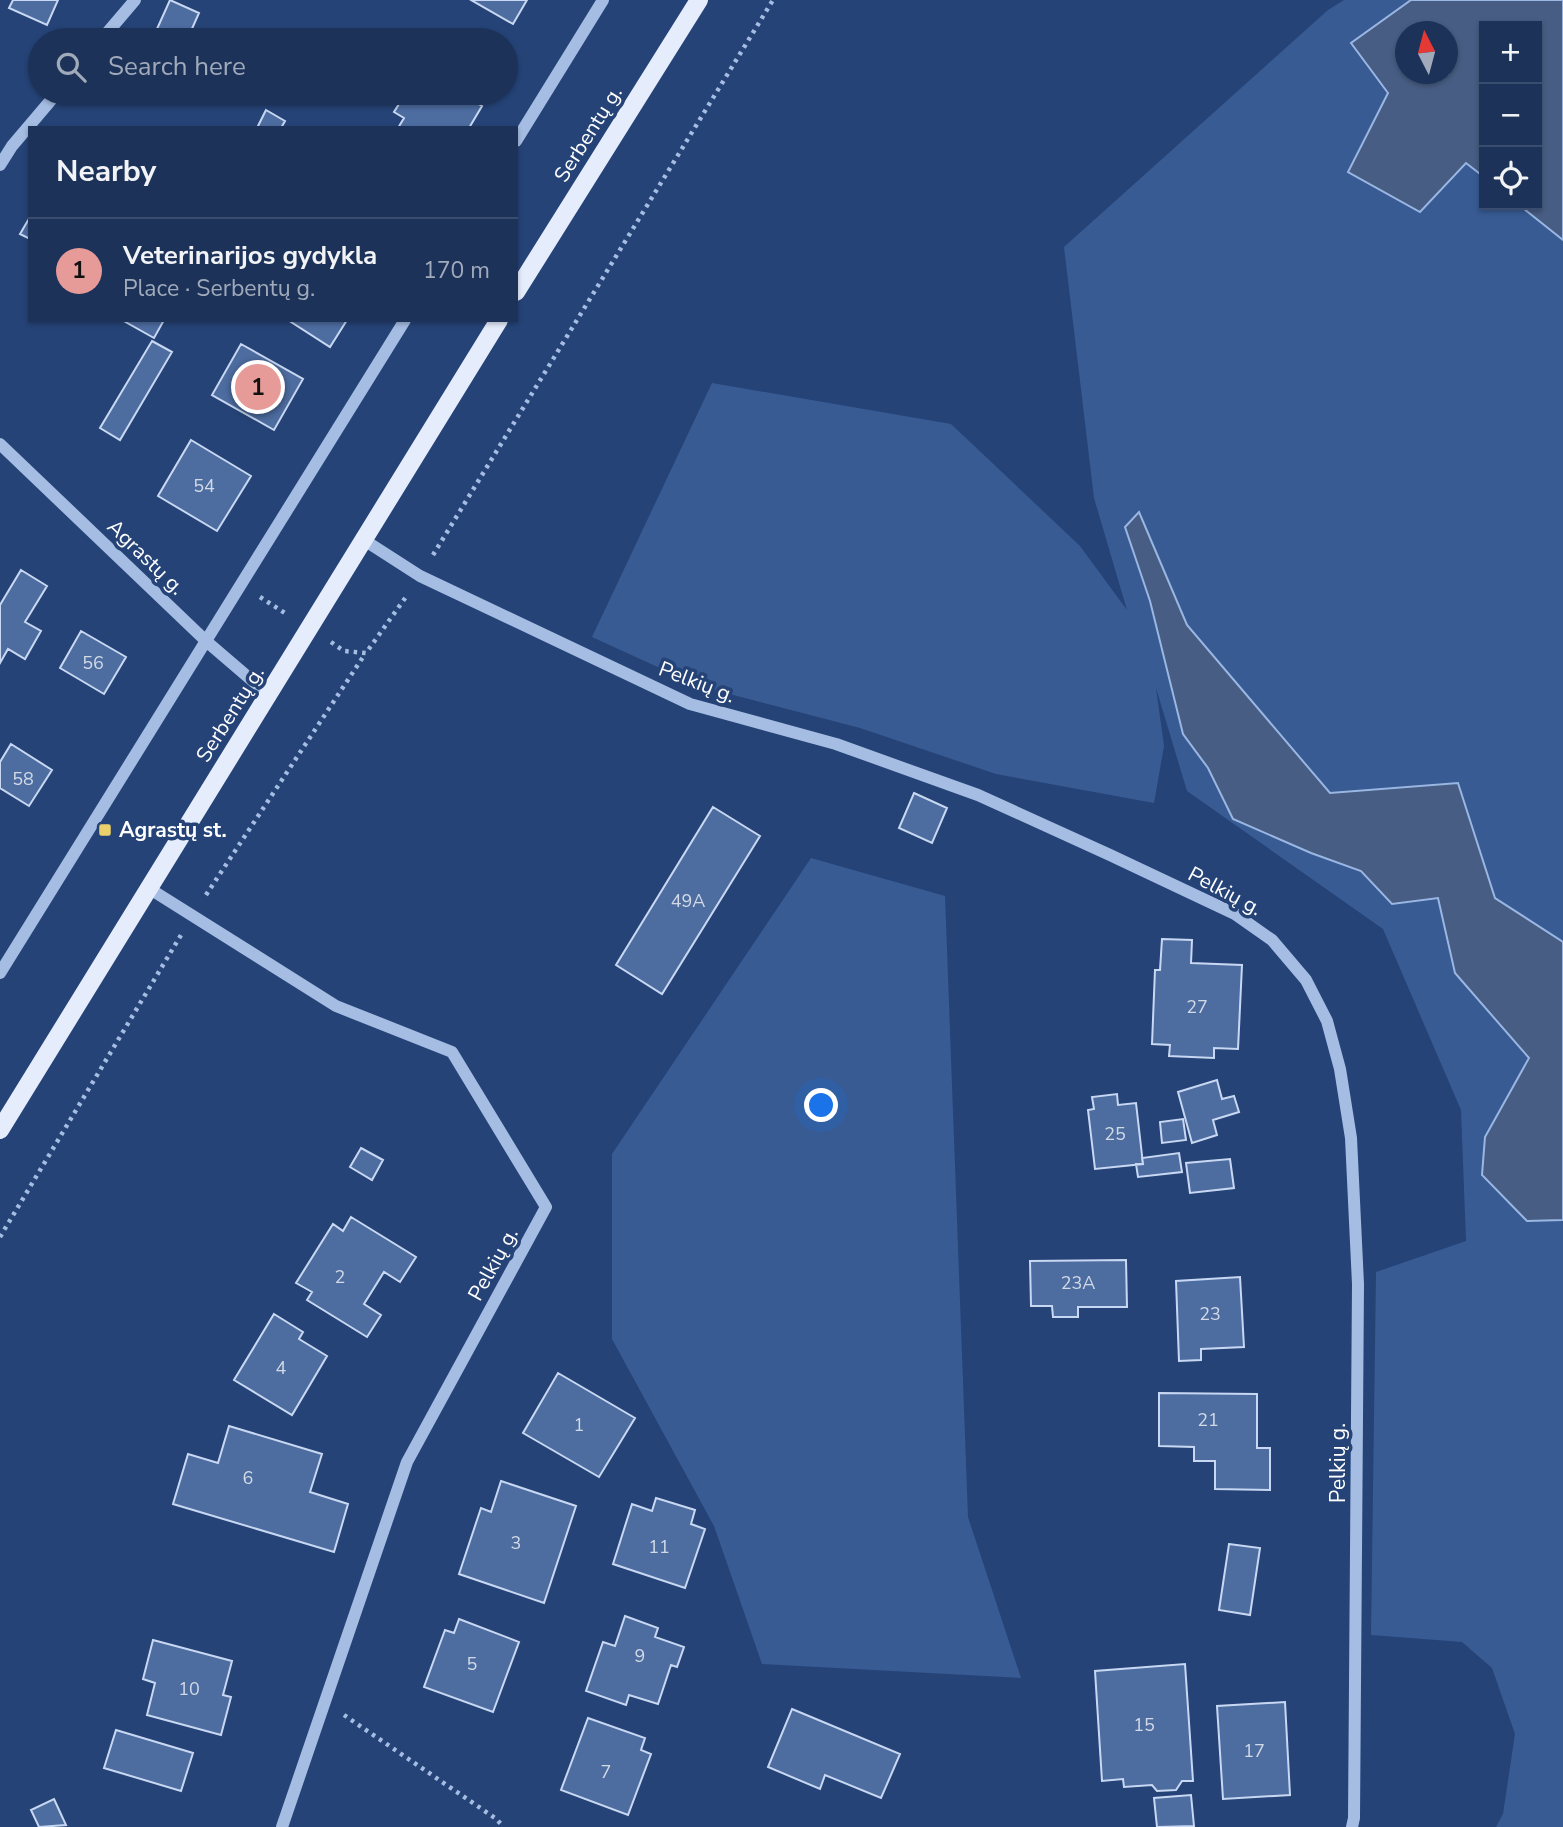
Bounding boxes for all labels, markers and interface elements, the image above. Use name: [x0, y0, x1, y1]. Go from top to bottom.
north arrow: [1395, 21, 1458, 84]
map controls: [1479, 21, 1542, 210]
button: +: [1479, 21, 1542, 84]
search box: [28, 28, 518, 105]
icon: search: [52, 48, 90, 86]
text: Search here: [108, 49, 246, 84]
street label: Serbentų g.: [547, 81, 629, 187]
button: −: [1479, 84, 1542, 147]
button: locate: [1479, 147, 1542, 210]
text: Nearby: [56, 151, 156, 192]
text: Veterinarijos gydykla: [123, 238, 377, 273]
text: 1: [72, 255, 86, 286]
text: 170 m: [423, 255, 490, 286]
text: Place · Serbentų g.: [123, 273, 315, 304]
pin: 1: [235, 361, 281, 413]
house number: 54: [193, 474, 215, 498]
street label: Agrastų g.: [101, 513, 191, 601]
house number: 56: [82, 651, 104, 675]
street label: Pelkių g.: [655, 655, 739, 709]
street label: Serbentų g.: [189, 661, 271, 767]
house number: 58: [12, 767, 34, 791]
place label: Agrastų st.: [119, 816, 227, 844]
marker: Agrastų st.: [97, 822, 113, 838]
street label: Pelkių g.: [1183, 860, 1267, 922]
house number: 49A: [671, 889, 705, 913]
house number: 27: [1186, 995, 1208, 1019]
your location: [804, 1088, 838, 1122]
house number: 25: [1104, 1122, 1126, 1146]
street label: Pelkių g.: [461, 1222, 525, 1306]
house number: 2: [335, 1265, 345, 1289]
house number: 23A: [1061, 1271, 1095, 1295]
house number: 23: [1199, 1302, 1221, 1326]
house number: 4: [276, 1356, 287, 1380]
house number: 21: [1197, 1408, 1219, 1432]
house number: 1: [574, 1413, 584, 1437]
street label: Pelkių g.: [1324, 1423, 1352, 1503]
house number: 6: [243, 1466, 253, 1490]
house number: 3: [511, 1531, 521, 1555]
house number: 11: [648, 1535, 670, 1559]
house number: 9: [635, 1644, 645, 1668]
house number: 5: [467, 1652, 477, 1676]
house number: 10: [178, 1677, 200, 1701]
house number: 15: [1133, 1713, 1155, 1737]
house number: 17: [1243, 1739, 1265, 1763]
house number: 7: [601, 1760, 611, 1784]

